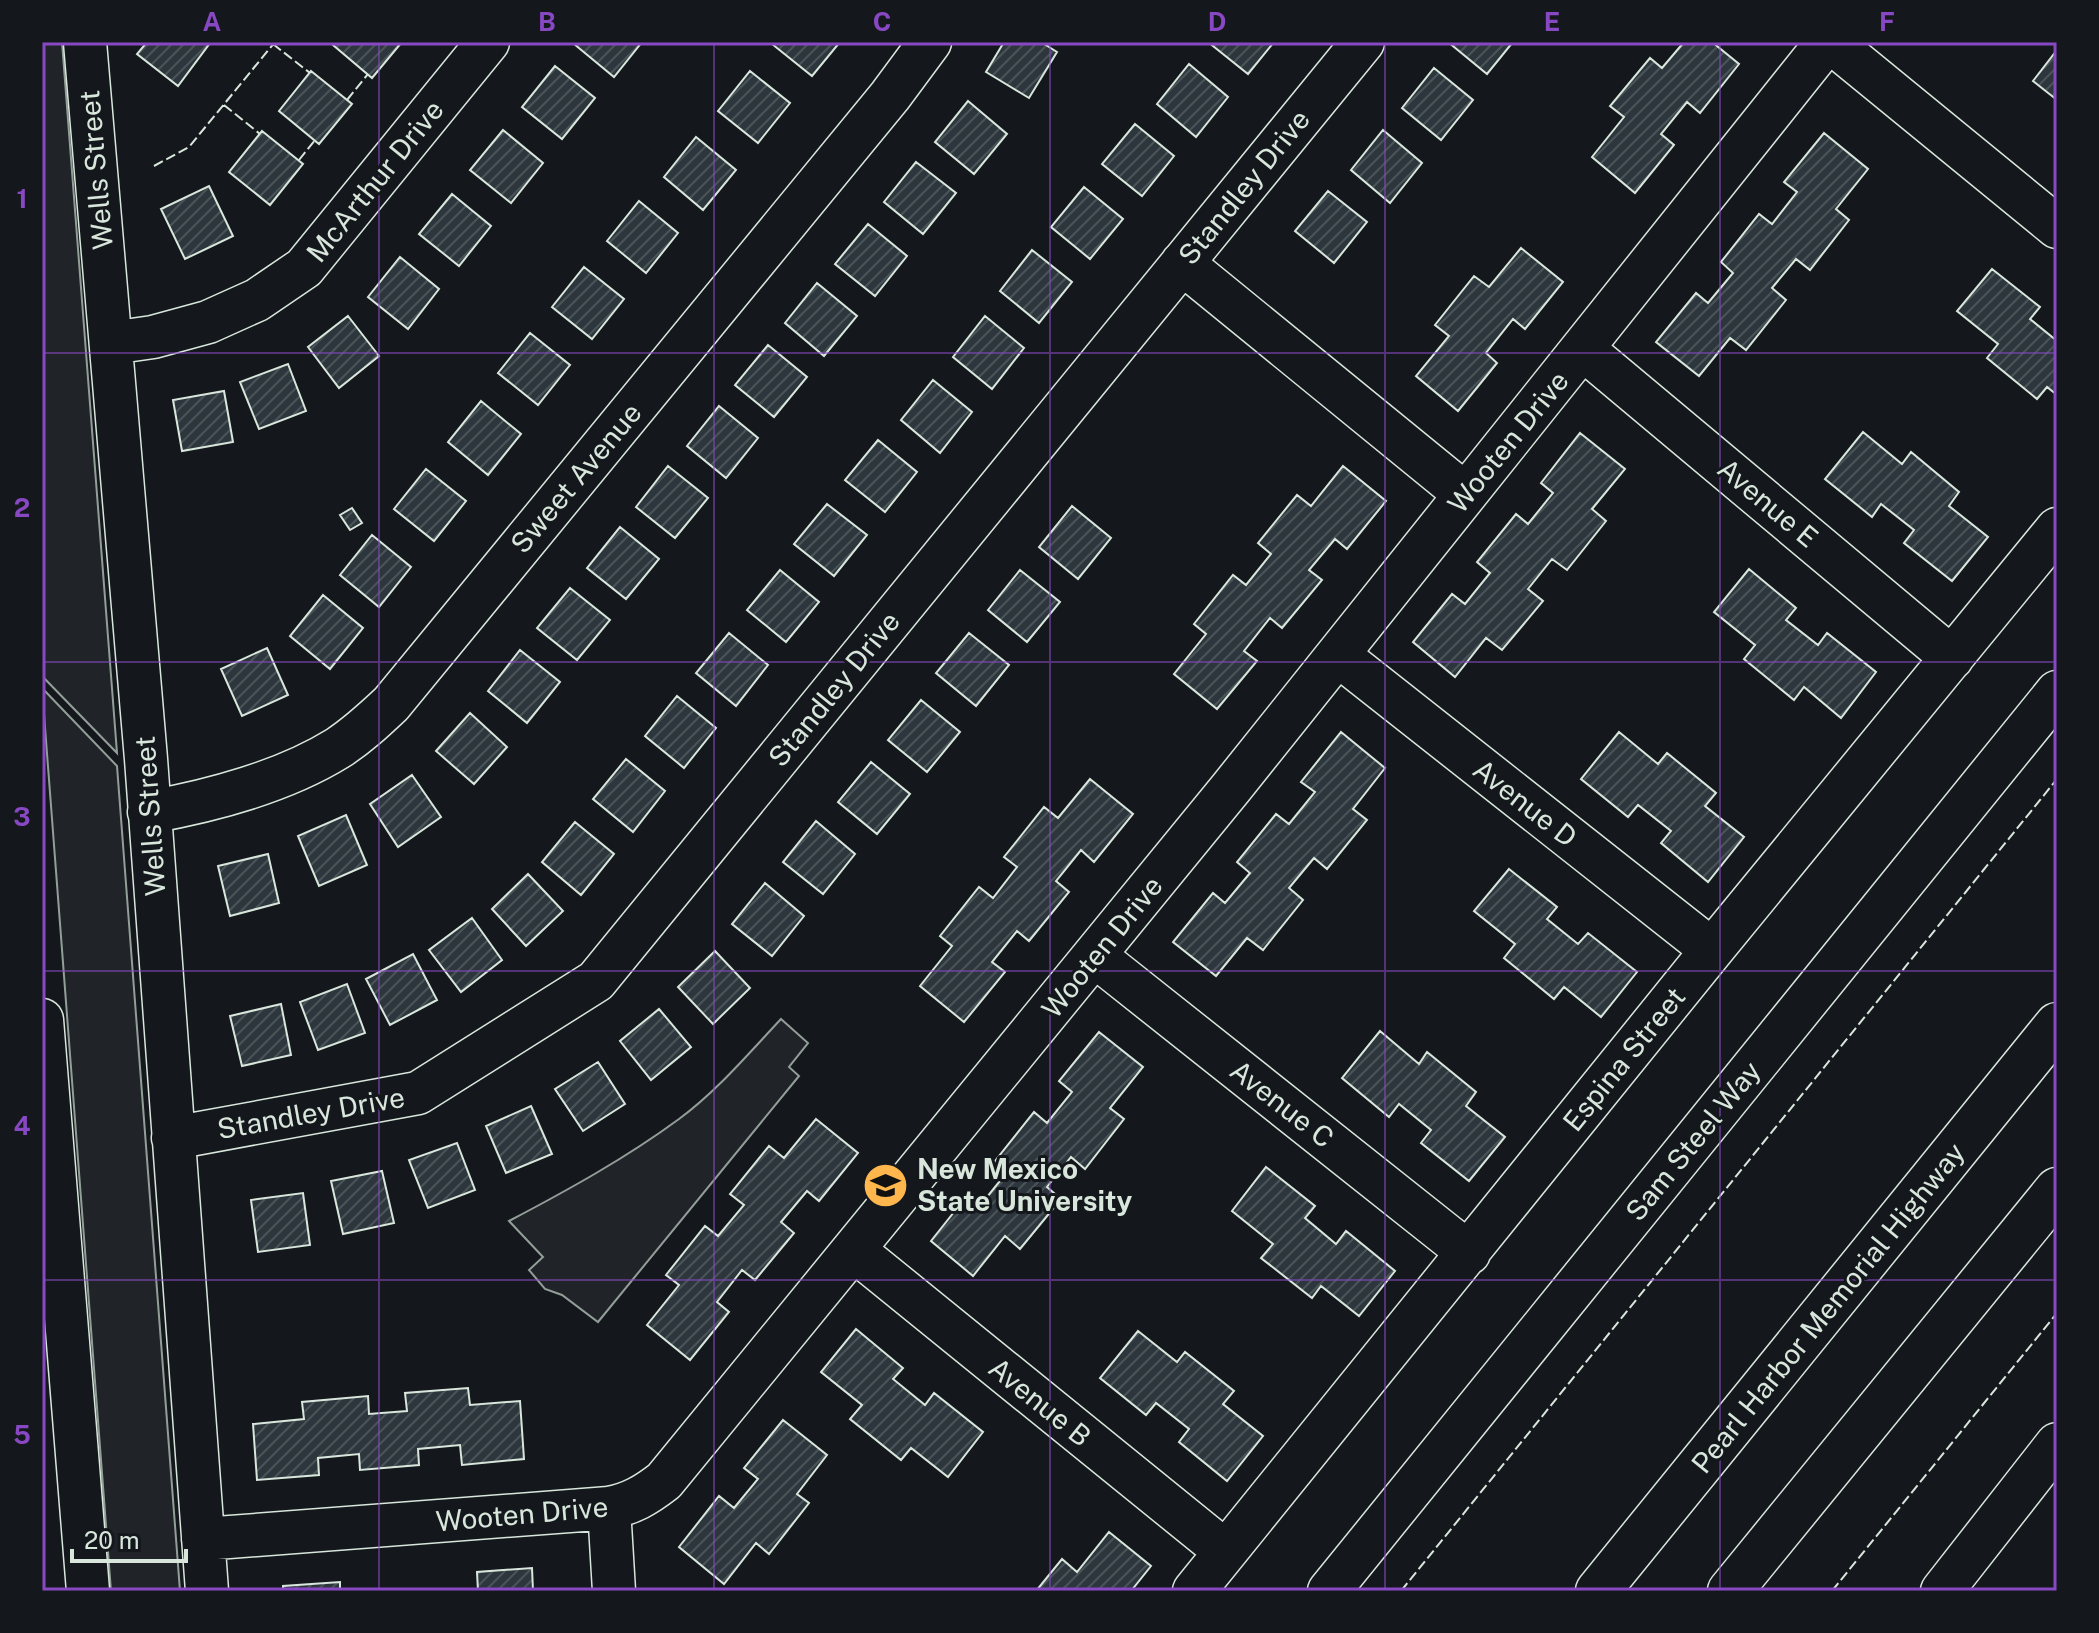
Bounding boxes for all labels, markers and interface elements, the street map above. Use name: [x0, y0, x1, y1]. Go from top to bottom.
text: A: [203, 6, 222, 37]
text: B: [538, 6, 556, 37]
text: C: [873, 6, 891, 37]
text: D: [1208, 6, 1226, 37]
text: E: [1544, 6, 1560, 37]
text: F: [1879, 6, 1895, 37]
street label: Wells Street: [72, 89, 119, 251]
street label: McArthur Drive: [299, 93, 450, 268]
street label: Standley Drive: [1171, 103, 1316, 271]
text: 1: [16, 183, 28, 214]
street label: Wooten Drive: [1440, 364, 1575, 519]
street label: Sweet Avenue: [503, 396, 648, 559]
street label: Avenue E: [1712, 451, 1825, 554]
text: 2: [14, 492, 30, 523]
street label: Standley Drive: [761, 605, 906, 773]
street label: Wells Street: [127, 735, 172, 897]
street label: Avenue D: [1467, 752, 1584, 853]
text: 3: [13, 801, 31, 832]
street label: Wooten Drive: [1034, 869, 1169, 1024]
street label: Espina Street: [1556, 980, 1692, 1137]
street label: Avenue C: [1224, 1053, 1341, 1154]
street label: Sam Steel Way: [1618, 1054, 1767, 1227]
street label: Standley Drive: [215, 1080, 407, 1145]
text: 4: [13, 1110, 31, 1141]
street label: Pearl Harbor Memorial Highway: [1684, 1136, 1971, 1479]
place label: New Mexico State University: [917, 1152, 1133, 1217]
school or university icon: New Mexico State University: [862, 1161, 910, 1209]
street label: Avenue B: [983, 1351, 1098, 1453]
text: 5: [13, 1419, 31, 1450]
street label: Wooten Drive: [434, 1490, 609, 1537]
scale bar: [72, 1513, 186, 1563]
text: 20 m: [84, 1526, 140, 1554]

